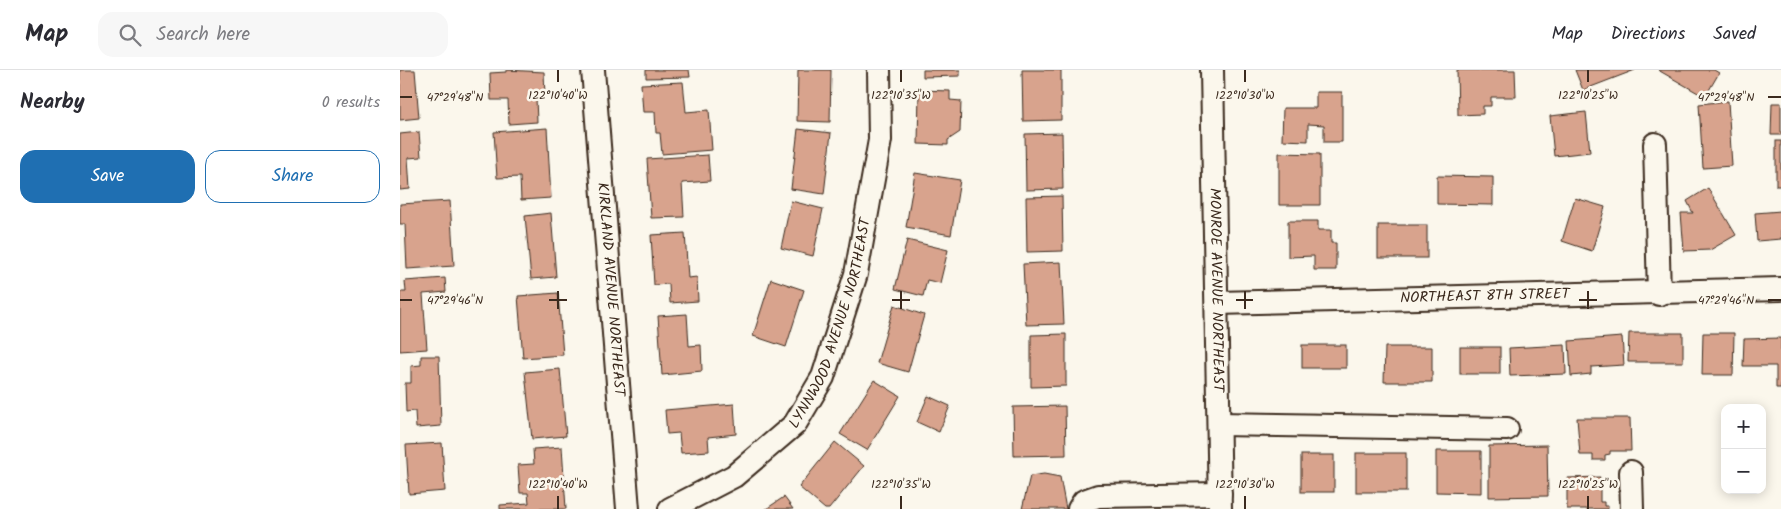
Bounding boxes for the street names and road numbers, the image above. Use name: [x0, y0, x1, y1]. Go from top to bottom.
street label: KIRKLAND AVENUE NORTHEAST: [590, 182, 631, 399]
street label: MONROE AVENUE NORTHEAST: [1202, 188, 1230, 394]
street label: LYNNWOOD AVENUE NORTHEAST: [783, 214, 878, 433]
street label: NORTHEAST 8TH STREET: [1400, 282, 1572, 310]

